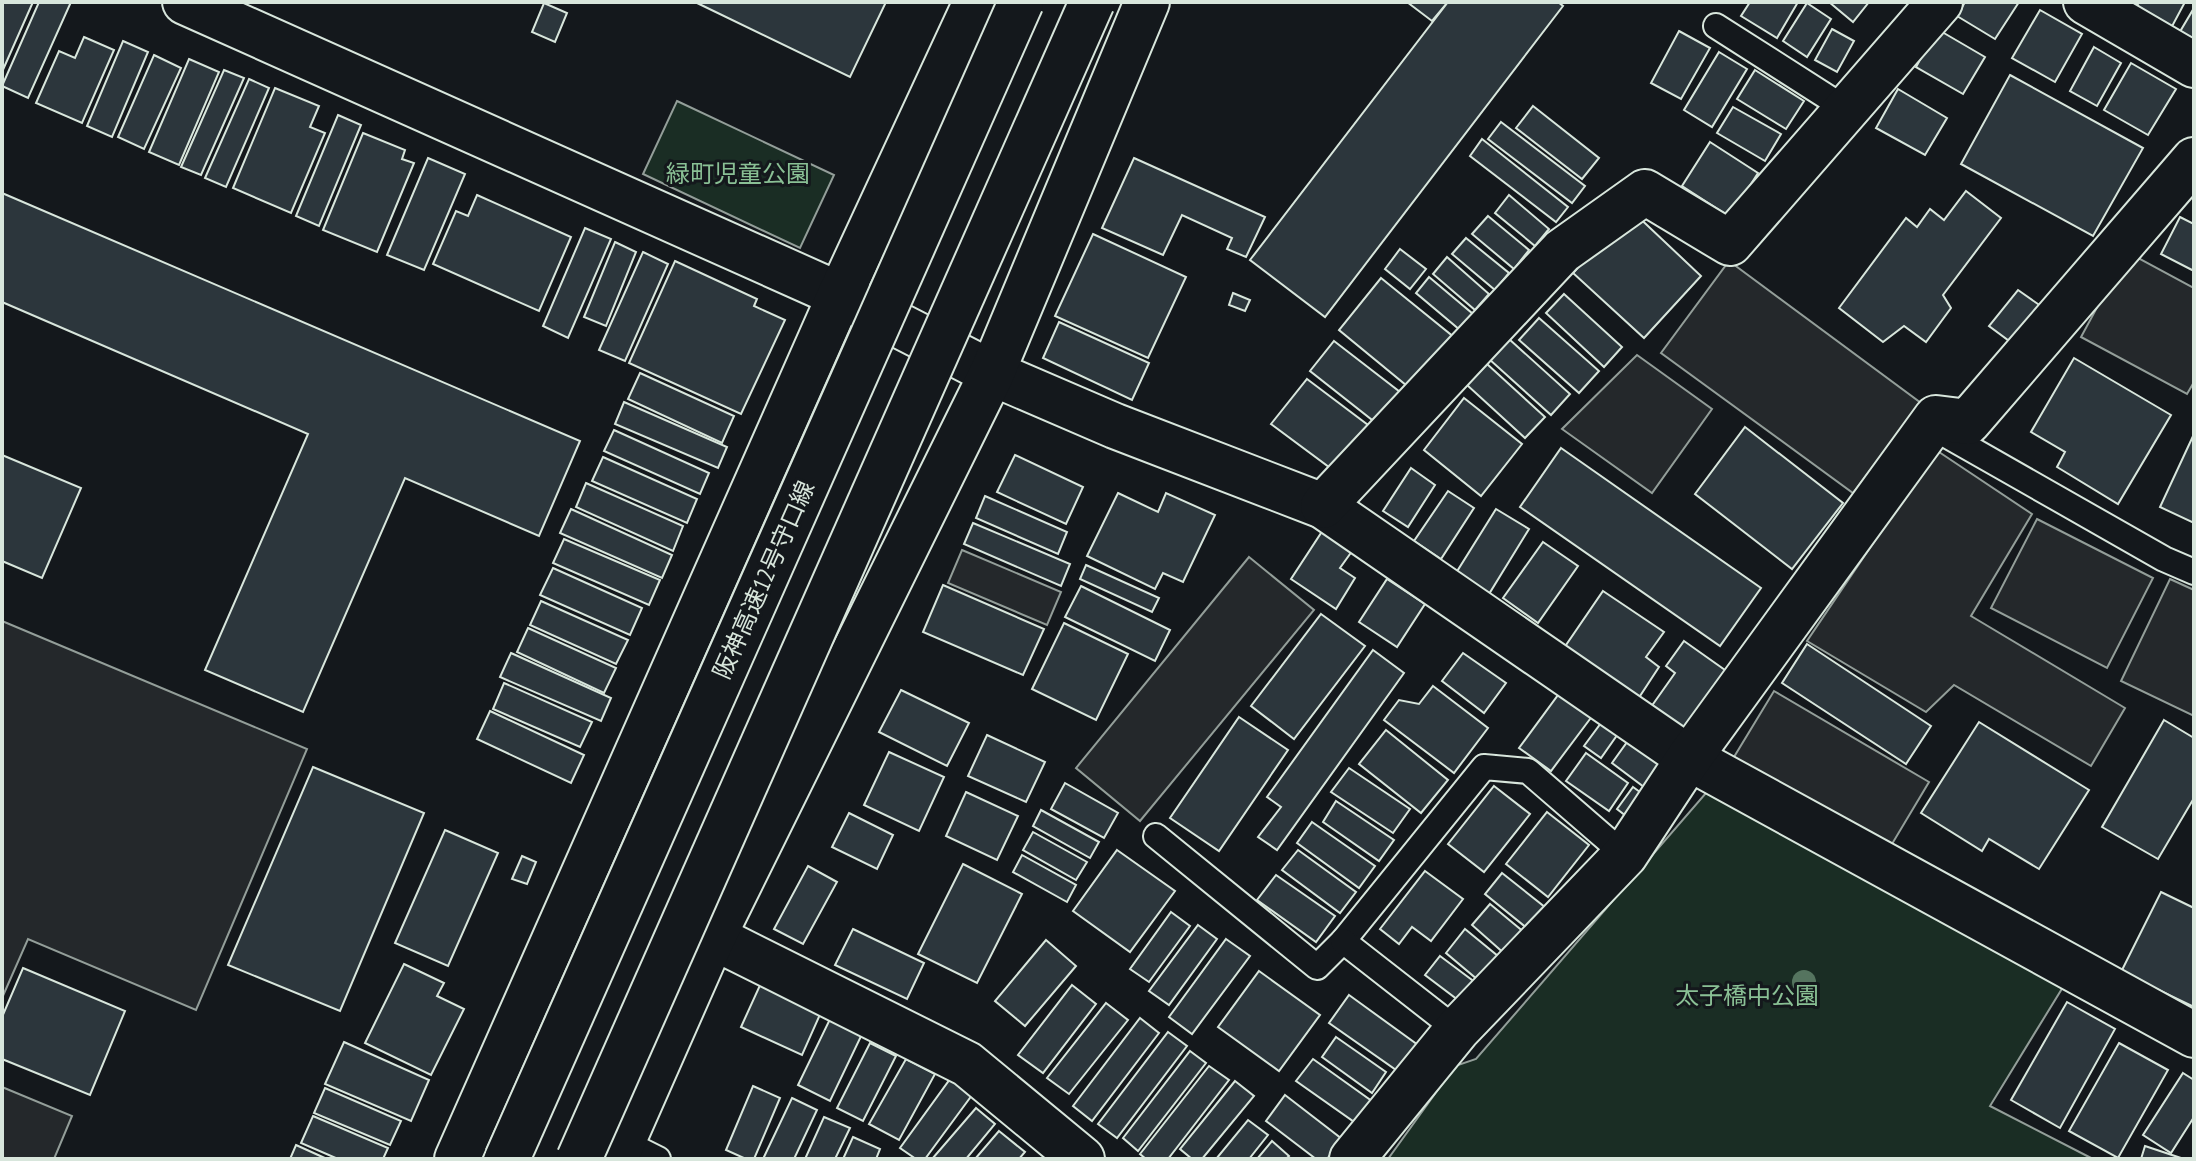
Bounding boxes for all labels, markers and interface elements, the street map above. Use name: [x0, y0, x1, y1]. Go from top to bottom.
park label: 緑町児童公園: [666, 158, 810, 189]
street label: 阪神高速12号守口線: [706, 476, 821, 684]
park label: 太子橋中公園: [1675, 980, 1819, 1011]

